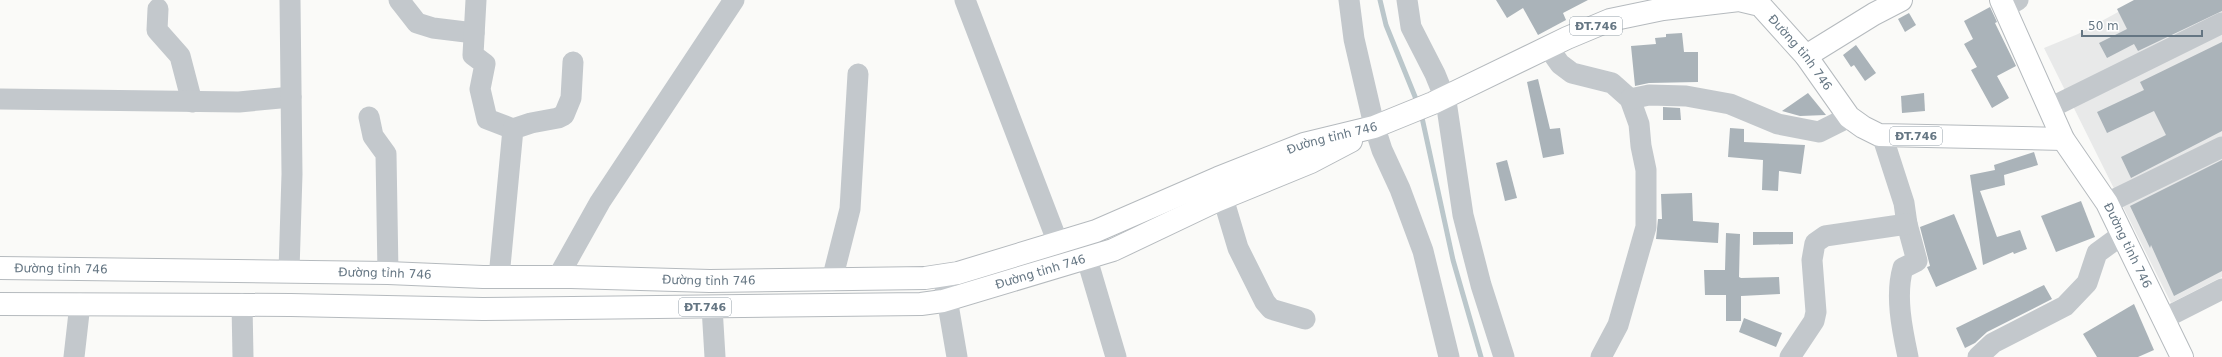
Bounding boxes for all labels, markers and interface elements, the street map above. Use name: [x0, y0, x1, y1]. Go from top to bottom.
street label: Đường tỉnh 746: [1765, 12, 1835, 93]
scale bar: [2082, 12, 2202, 38]
road number: ĐT.746: [1570, 17, 1622, 35]
text: 50 m: [2088, 19, 2119, 33]
street label: Đường tỉnh 746: [1285, 119, 1379, 157]
road number: ĐT.746: [1890, 127, 1942, 145]
street label: Đường tỉnh 746: [2101, 200, 2154, 290]
street label: Đường tỉnh 746: [994, 252, 1087, 292]
street label: Đường tỉnh 746: [14, 261, 108, 276]
street label: Đường tỉnh 746: [338, 265, 432, 282]
street label: Đường tỉnh 746: [662, 273, 756, 288]
road number: ĐT.746: [679, 298, 731, 316]

